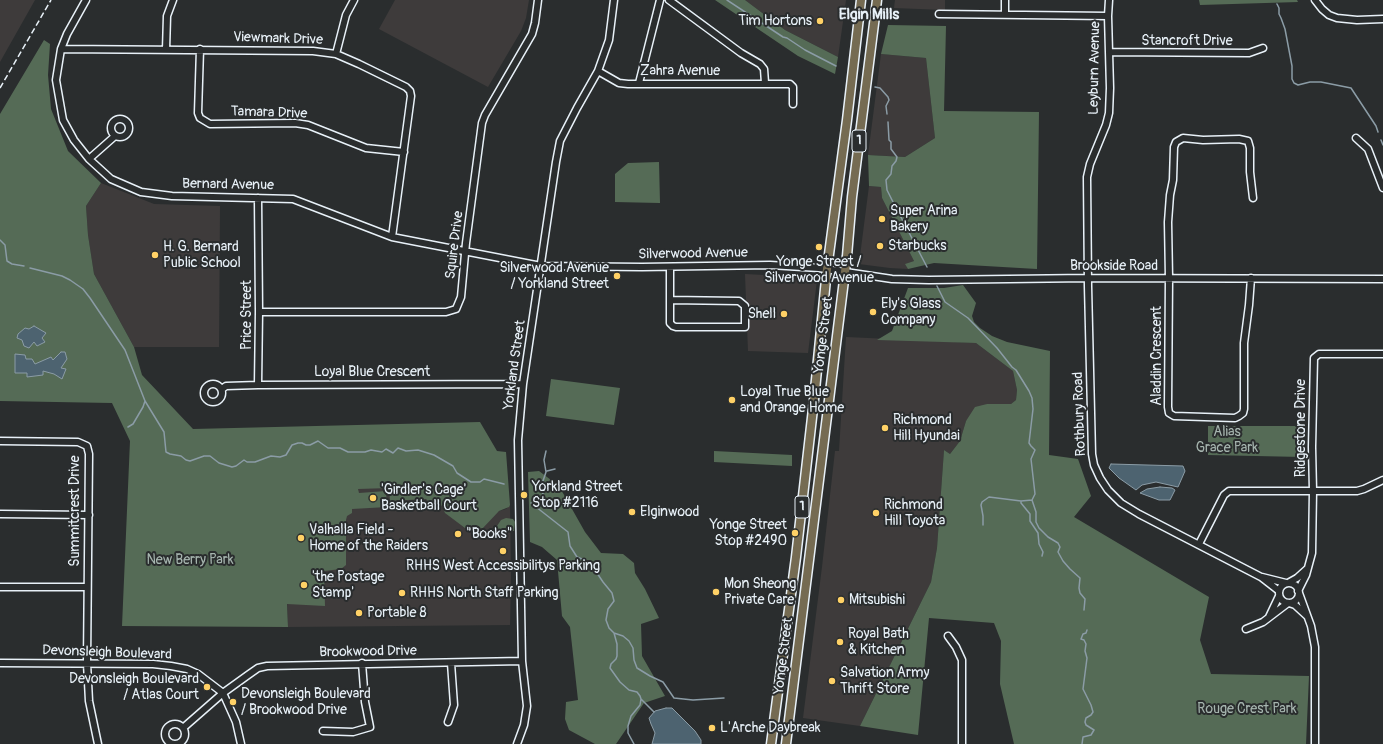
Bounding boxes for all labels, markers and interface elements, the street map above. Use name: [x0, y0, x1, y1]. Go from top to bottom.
district label: Elgin Mills: [839, 6, 899, 24]
place label: Tim Hortons: [738, 13, 812, 29]
marker: Tim Hortons: [815, 16, 825, 26]
street label: Leyburn Avenue: [1086, 21, 1104, 115]
street label: Viewmark Drive: [233, 29, 323, 49]
street label: Stancroft Drive: [1141, 33, 1233, 49]
street label: Zahra Avenue: [640, 63, 720, 79]
street label: Tamara Drive: [230, 103, 308, 123]
road number: 1: [852, 130, 866, 152]
street label: Bernard Avenue: [182, 176, 274, 194]
place label: Super Arina Bakery: [890, 203, 958, 236]
street label: Squire Drive: [442, 210, 468, 280]
marker: Super Arina Bakery: [877, 214, 887, 224]
place label: Starbucks: [888, 238, 946, 254]
place label: H. G. Bernard Public School: [163, 239, 241, 272]
marker: Starbucks: [875, 241, 885, 251]
marker: Yonge Street / Silverwood Avenue: [814, 242, 824, 252]
street label: Silverwood Avenue: [638, 245, 748, 263]
marker: H. G. Bernard Public School: [150, 250, 160, 260]
place label: Yonge Street / Silverwood Avenue: [764, 254, 874, 286]
street label: Brookside Road: [1070, 258, 1158, 274]
place label: Silverwood Avenue / Yorkland Street: [499, 260, 609, 292]
marker: Silverwood Avenue / Yorkland Street: [612, 271, 622, 281]
street label: Price Street: [239, 280, 255, 350]
street label: Yonge Street: [811, 296, 837, 374]
place label: Ely's Glass Company: [881, 296, 941, 328]
place label: Shell: [748, 306, 776, 322]
street label: Aladdin Crescent: [1149, 306, 1165, 406]
marker: Ely's Glass Company: [868, 307, 878, 317]
marker: Shell: [779, 309, 789, 319]
street label: Yorkland Street: [500, 319, 530, 411]
street label: Loyal Blue Crescent: [314, 364, 430, 380]
street label: Rothbury Road: [1070, 371, 1090, 457]
street label: Ridgestone Drive: [1293, 379, 1309, 477]
place label: Loyal True Blue and Orange Home: [740, 384, 844, 416]
marker: Loyal True Blue and Orange Home: [727, 395, 737, 405]
place label: Richmond Hill Hyundai: [893, 412, 960, 444]
marker: Richmond Hill Hyundai: [880, 423, 890, 433]
park label: Alias Grace Park: [1196, 424, 1258, 456]
street label: Summitcrest Drive: [67, 455, 83, 567]
place label: Yorkland Street Stop #2116: [532, 479, 622, 512]
place label: 'Girdler's Cage' Basketball Court: [381, 482, 477, 514]
marker: Yorkland Street Stop #2116: [519, 490, 529, 500]
marker: 'Girdler's Cage' Basketball Court: [368, 493, 378, 503]
road number: 1: [795, 496, 809, 518]
place label: Richmond Hill Toyota: [884, 497, 945, 530]
place label: Elginwood: [640, 504, 699, 520]
marker: Elginwood: [627, 507, 637, 517]
marker: Richmond Hill Toyota: [871, 508, 881, 518]
place label: Yonge Street Stop #2490: [710, 517, 787, 550]
place label: Valhalla Field - Home of the Raiders: [309, 522, 428, 554]
place label: "Books": [466, 526, 512, 542]
marker: Yonge Street Stop #2490: [790, 528, 800, 538]
marker: "Books": [453, 529, 463, 539]
marker: Valhalla Field - Home of the Raiders: [296, 533, 306, 543]
marker: RHHS West Accessibilitys Parking: [498, 546, 508, 556]
park label: New Berry Park: [146, 552, 234, 568]
place label: RHHS West Accessibilitys Parking: [406, 558, 600, 574]
place label: 'the Postage Stamp': [312, 569, 385, 602]
place label: Mon Sheong Private Care: [724, 576, 796, 608]
marker: 'the Postage Stamp': [299, 580, 309, 590]
place label: RHHS North Staff Parking: [410, 585, 559, 601]
marker: Mon Sheong Private Care: [711, 587, 721, 597]
marker: RHHS North Staff Parking: [397, 588, 407, 598]
place label: Mitsubishi: [849, 592, 905, 608]
marker: Mitsubishi: [836, 595, 846, 605]
place label: Portable 8: [367, 605, 427, 621]
marker: Portable 8: [354, 608, 364, 618]
street label: Yonge Street: [771, 617, 797, 695]
place label: Royal Bath & Kitchen: [848, 626, 909, 658]
marker: Royal Bath & Kitchen: [835, 637, 845, 647]
street label: Devonsleigh Boulevard: [42, 642, 172, 664]
street label: Brookwood Drive: [319, 643, 417, 661]
place label: Salvation Army Thrift Store: [840, 665, 929, 698]
place label: Devonsleigh Boulevard / Atlas Court: [69, 671, 199, 704]
marker: Salvation Army Thrift Store: [827, 676, 837, 686]
marker: Devonsleigh Boulevard / Atlas Court: [202, 682, 212, 692]
place label: Devonsleigh Boulevard / Brookwood Drive: [241, 686, 371, 718]
marker: Devonsleigh Boulevard / Brookwood Drive: [228, 697, 238, 707]
park label: Rouge Crest Park: [1197, 701, 1297, 717]
place label: L'Arche Daybreak: [720, 720, 820, 736]
marker: L'Arche Daybreak: [707, 723, 717, 733]

